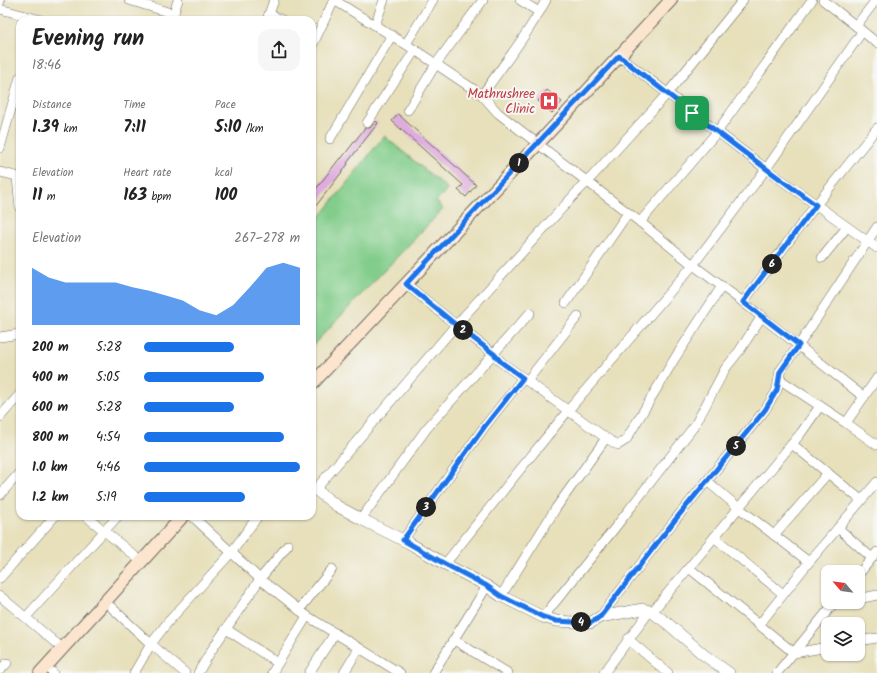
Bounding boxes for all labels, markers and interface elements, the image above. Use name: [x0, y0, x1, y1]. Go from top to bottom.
text: Evening run: [32, 22, 144, 57]
button: share: [258, 29, 300, 71]
text: 18:46: [32, 55, 62, 76]
place label: Mathrushree Clinic: [468, 84, 535, 120]
hospital icon: Mathrushree Clinic: [538, 90, 560, 112]
text: Distance: [32, 96, 72, 114]
text: Time: [123, 96, 146, 114]
text: Pace: [215, 96, 236, 114]
pin: [675, 96, 709, 130]
icon: arrive: [681, 102, 703, 124]
text: 1.39: [32, 114, 59, 141]
text: 7:11: [123, 114, 146, 141]
text: 5:10: [215, 114, 241, 141]
text: km: [59, 120, 77, 138]
text: /km: [241, 120, 264, 138]
pin: 1: [509, 153, 529, 173]
text: 1: [517, 154, 521, 172]
text: Elevation: [32, 164, 74, 182]
text: Heart rate: [123, 164, 171, 182]
text: kcal: [215, 164, 233, 182]
text: 11: [32, 182, 42, 209]
text: 163: [123, 182, 147, 209]
text: 100: [215, 182, 237, 209]
text: m: [42, 188, 55, 206]
text: bpm: [147, 188, 171, 206]
text: Elevation: [32, 228, 81, 249]
text: 267–278 m: [234, 228, 300, 249]
pin: 6: [762, 254, 782, 274]
text: 6: [769, 255, 775, 273]
pin: 2: [453, 320, 473, 340]
text: 2: [460, 321, 466, 339]
text: 200 m: [32, 337, 69, 358]
text: 5:28: [96, 337, 122, 358]
text: 400 m: [32, 367, 68, 388]
text: 5:05: [96, 367, 120, 388]
text: 600 m: [32, 397, 68, 418]
text: 5:28: [96, 397, 122, 418]
text: 800 m: [32, 427, 69, 448]
text: 4:54: [96, 427, 121, 448]
pin: 5: [726, 436, 746, 456]
text: 5: [733, 437, 739, 455]
text: 1.0 km: [32, 457, 68, 478]
text: 4:46: [96, 457, 121, 478]
text: 1.2 km: [32, 487, 69, 508]
text: 5:19: [96, 487, 117, 508]
pin: 3: [416, 497, 436, 517]
text: 3: [423, 498, 429, 516]
north arrow: [821, 565, 865, 609]
map controls: [821, 565, 865, 661]
pin: 4: [571, 612, 591, 632]
text: 4: [578, 613, 584, 631]
button: layers: [821, 617, 865, 661]

